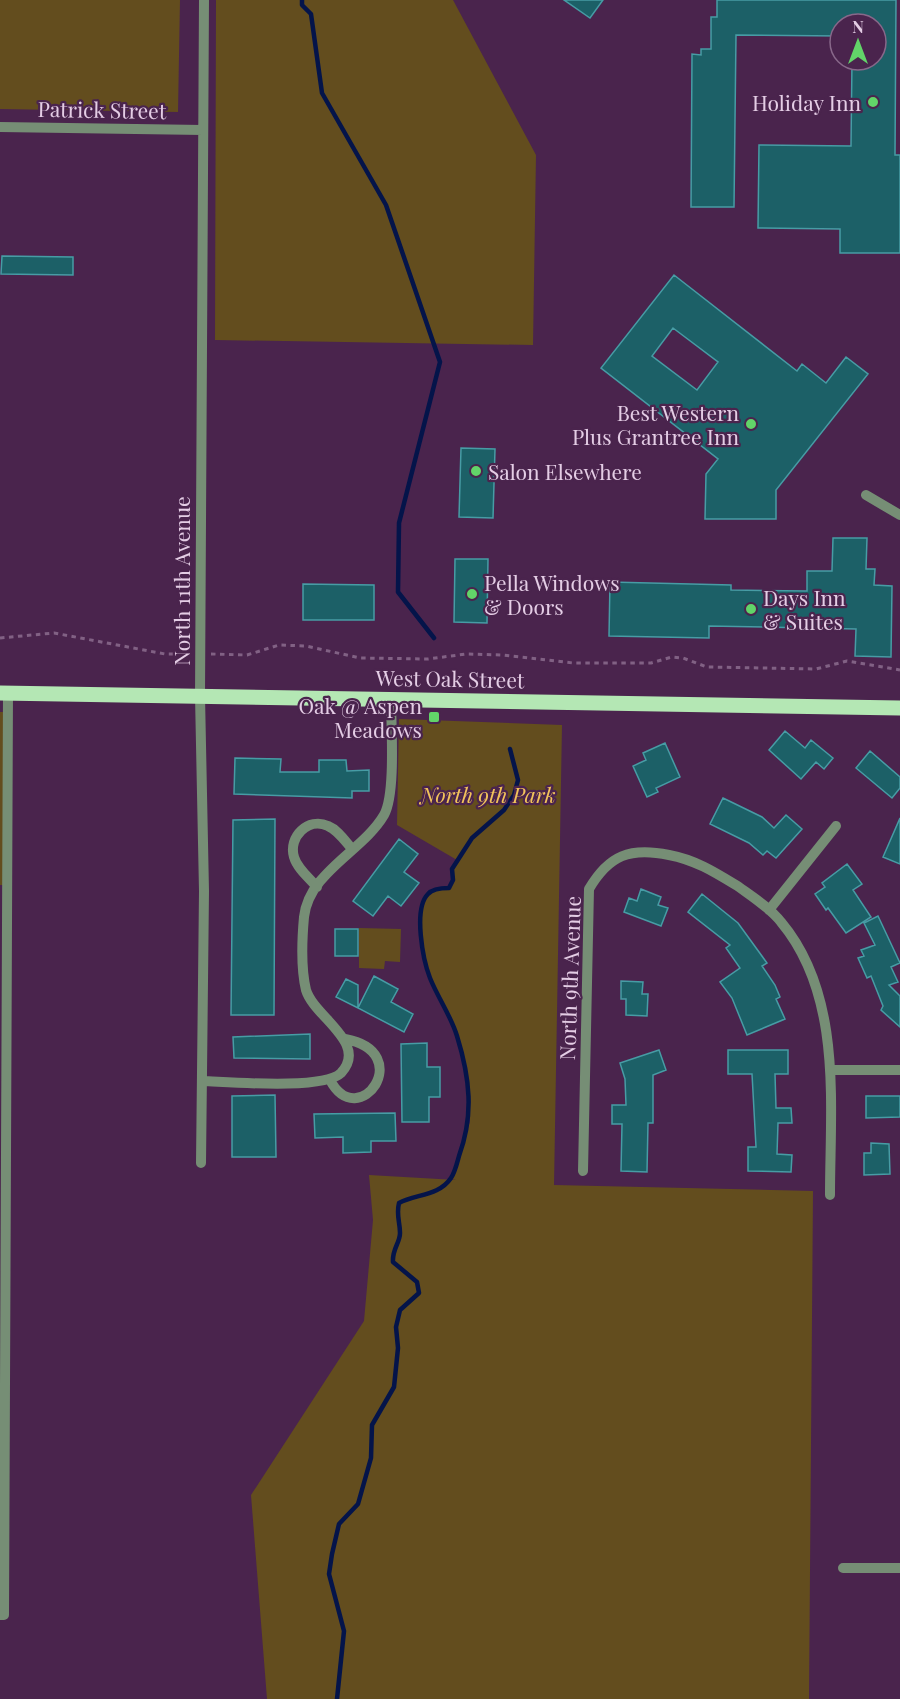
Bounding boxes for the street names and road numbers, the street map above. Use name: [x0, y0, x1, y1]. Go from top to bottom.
street label: Patrick Street: [37, 94, 167, 124]
street label: North 11th Avenue: [167, 496, 195, 666]
street label: West Oak Street: [374, 663, 525, 693]
street label: North 9th Avenue: [552, 895, 586, 1061]

